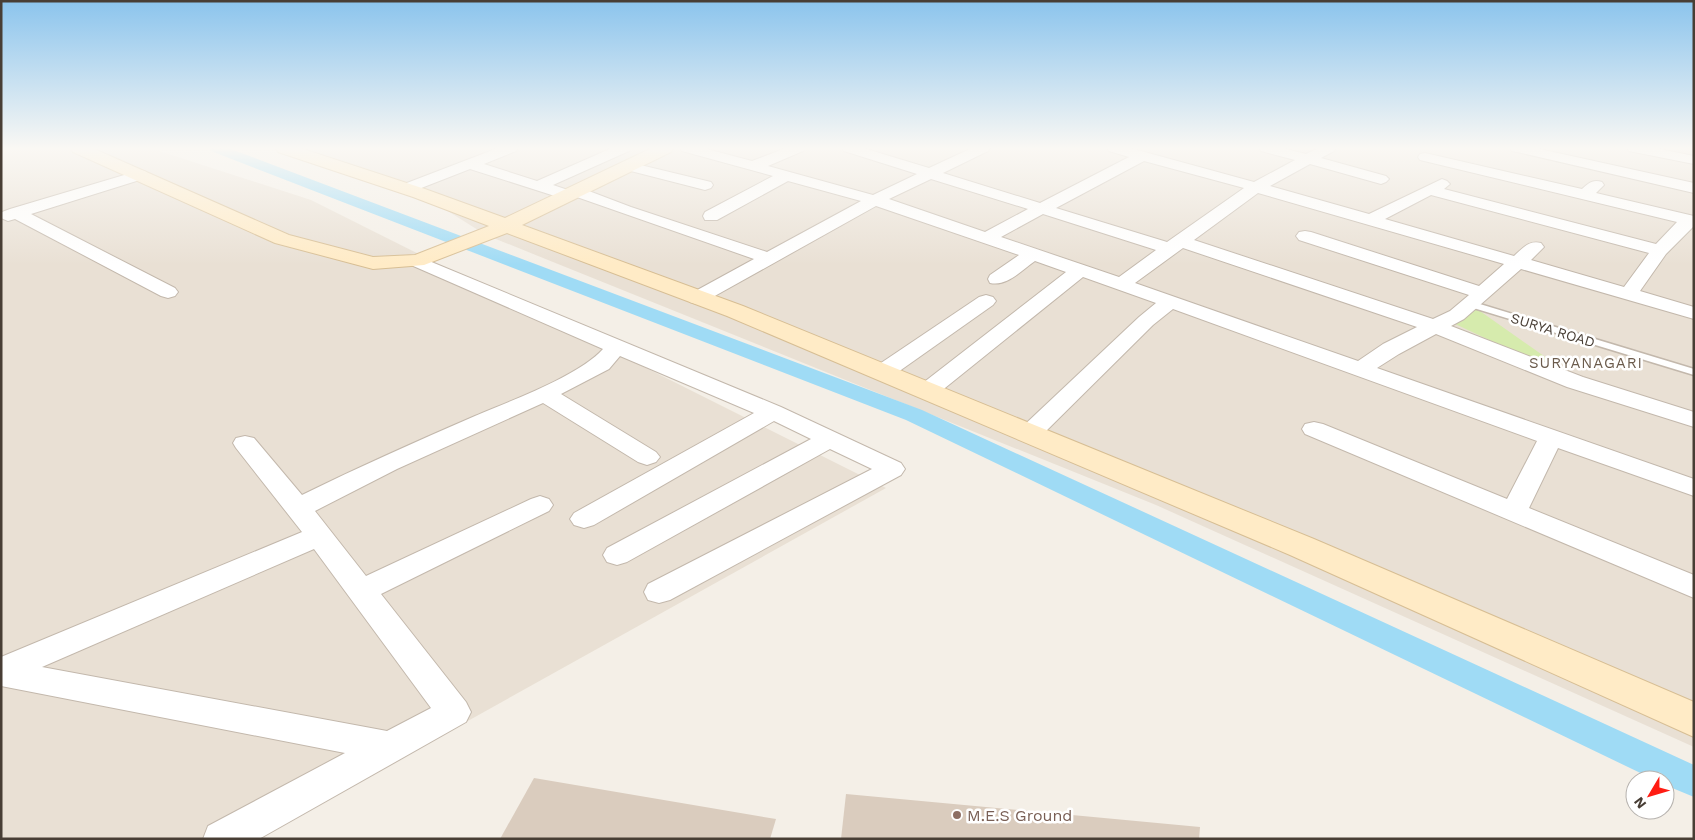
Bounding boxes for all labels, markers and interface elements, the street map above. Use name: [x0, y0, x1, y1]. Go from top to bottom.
street label: SURYA ROAD: [1509, 310, 1597, 350]
district label: SURYANAGARI: [1529, 354, 1643, 372]
north arrow: [1625, 770, 1675, 820]
text: N: [1630, 794, 1649, 812]
place label: M.E.S Ground: [967, 806, 1072, 825]
marker: M.E.S Ground: [951, 809, 963, 821]

